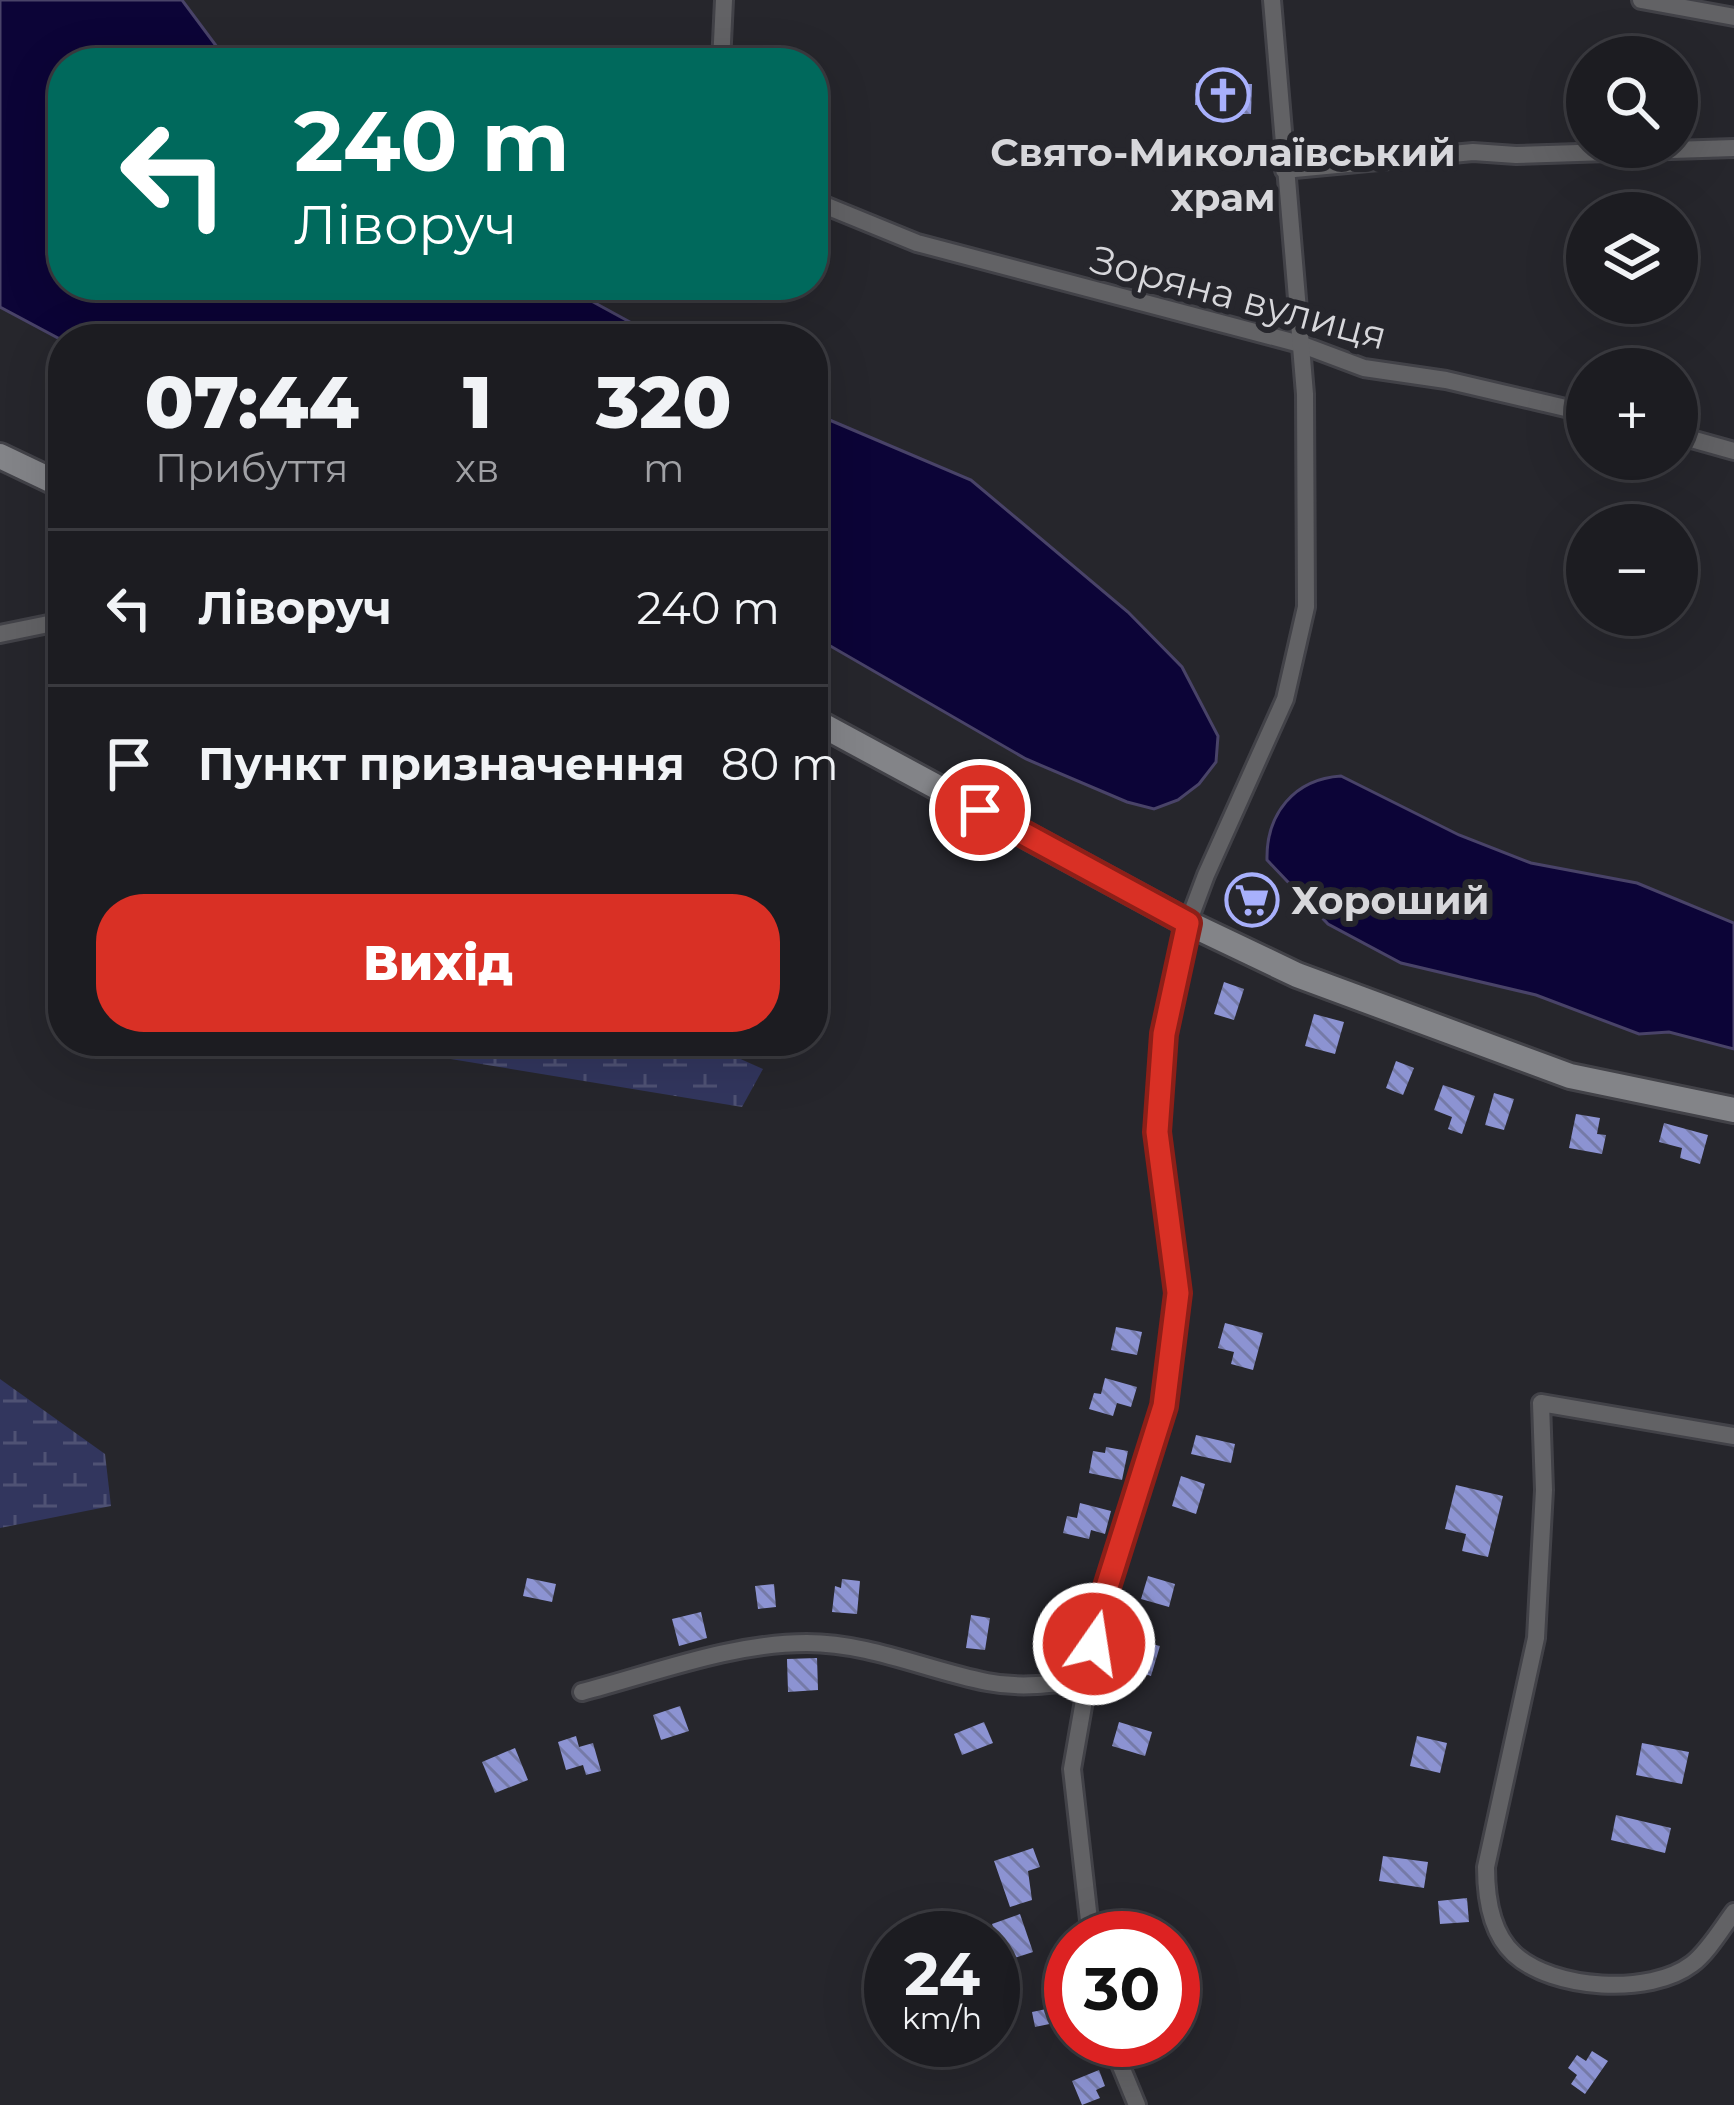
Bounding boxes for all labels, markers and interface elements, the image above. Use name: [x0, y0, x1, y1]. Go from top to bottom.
map controls: [1566, 36, 1698, 636]
button: search: [1566, 36, 1698, 168]
church icon: Свято-Миколаївський храм: [1195, 67, 1251, 123]
text: 240 m: [294, 90, 570, 192]
icon: left: [96, 96, 252, 252]
place label: Свято-Миколаївський храм: [990, 128, 1456, 221]
text: Ліворуч: [294, 192, 517, 258]
button: layers: [1566, 192, 1698, 324]
street label: Зоряна вулиця: [1086, 234, 1392, 360]
button: +: [1566, 348, 1698, 480]
text: 07:44: [144, 358, 359, 446]
text: 1: [463, 358, 492, 446]
text: 320: [596, 358, 732, 446]
text: Прибуття: [155, 444, 348, 492]
text: хв: [455, 444, 500, 492]
text: m: [643, 444, 684, 492]
button: −: [1566, 504, 1698, 636]
icon: left: [96, 575, 162, 641]
text: Ліворуч: [198, 580, 392, 635]
text: 240 m: [636, 580, 780, 635]
icon: arrive: [96, 731, 162, 797]
text: Пункт призначення: [198, 736, 685, 791]
text: 80 m: [721, 736, 839, 791]
pin: [929, 759, 1031, 861]
icon: arrive: [947, 777, 1013, 843]
supermarket icon: Хороший: [1224, 872, 1280, 928]
place label: Хороший: [1291, 876, 1489, 924]
button: Вихід: [96, 894, 780, 1032]
position arrow: [1031, 1581, 1157, 1707]
speed limit sign: 30: [1044, 1911, 1200, 2067]
text: 24: [904, 1937, 980, 2010]
text: km/h: [902, 2000, 982, 2037]

